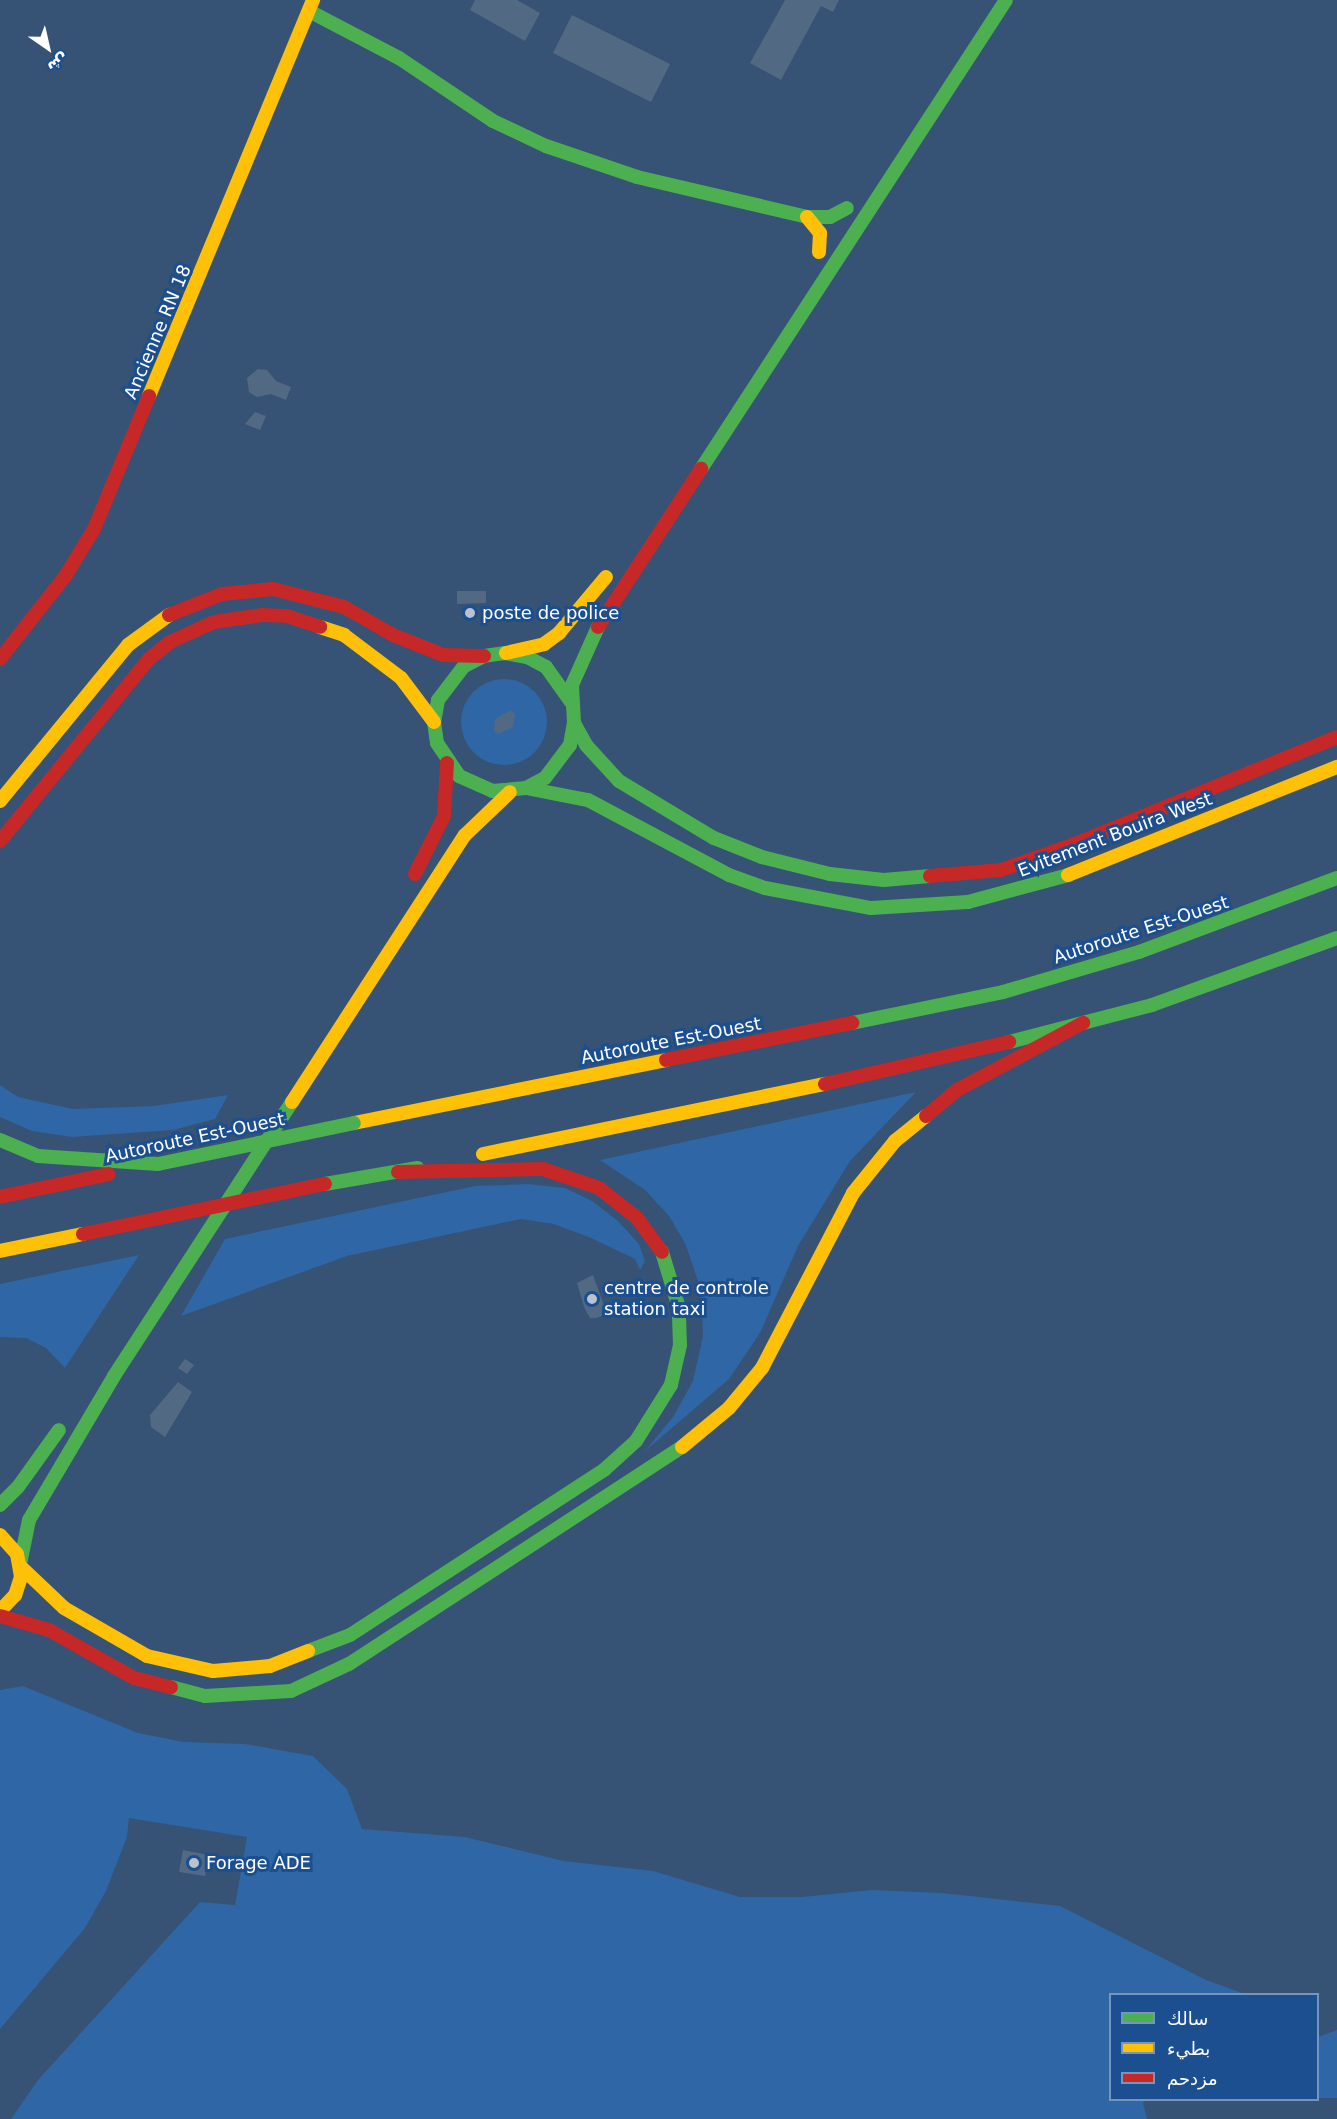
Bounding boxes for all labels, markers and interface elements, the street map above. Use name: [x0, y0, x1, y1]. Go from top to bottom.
north arrow: [18, 18, 78, 78]
text: ش: [44, 49, 73, 77]
street label: Ancienne RN 18: [120, 262, 196, 402]
place label: poste de police: [482, 602, 619, 624]
marker: poste de police: [463, 606, 477, 620]
street label: Evitement Bouira West: [1015, 788, 1215, 882]
street label: Autoroute Est-Ouest: [1051, 891, 1231, 969]
street label: Autoroute Est-Ouest: [579, 1013, 763, 1069]
street label: Autoroute Est-Ouest: [103, 1108, 287, 1168]
place label: centre de controle station taxi: [604, 1278, 769, 1320]
marker: centre de controle station taxi: [585, 1292, 599, 1306]
place label: Forage ADE: [206, 1852, 311, 1874]
marker: Forage ADE: [187, 1856, 201, 1870]
legend: [1109, 1993, 1319, 2101]
text: سالك: [1167, 2008, 1208, 2029]
text: بطيء: [1167, 2038, 1210, 2059]
text: مزدحم: [1167, 2068, 1218, 2089]

